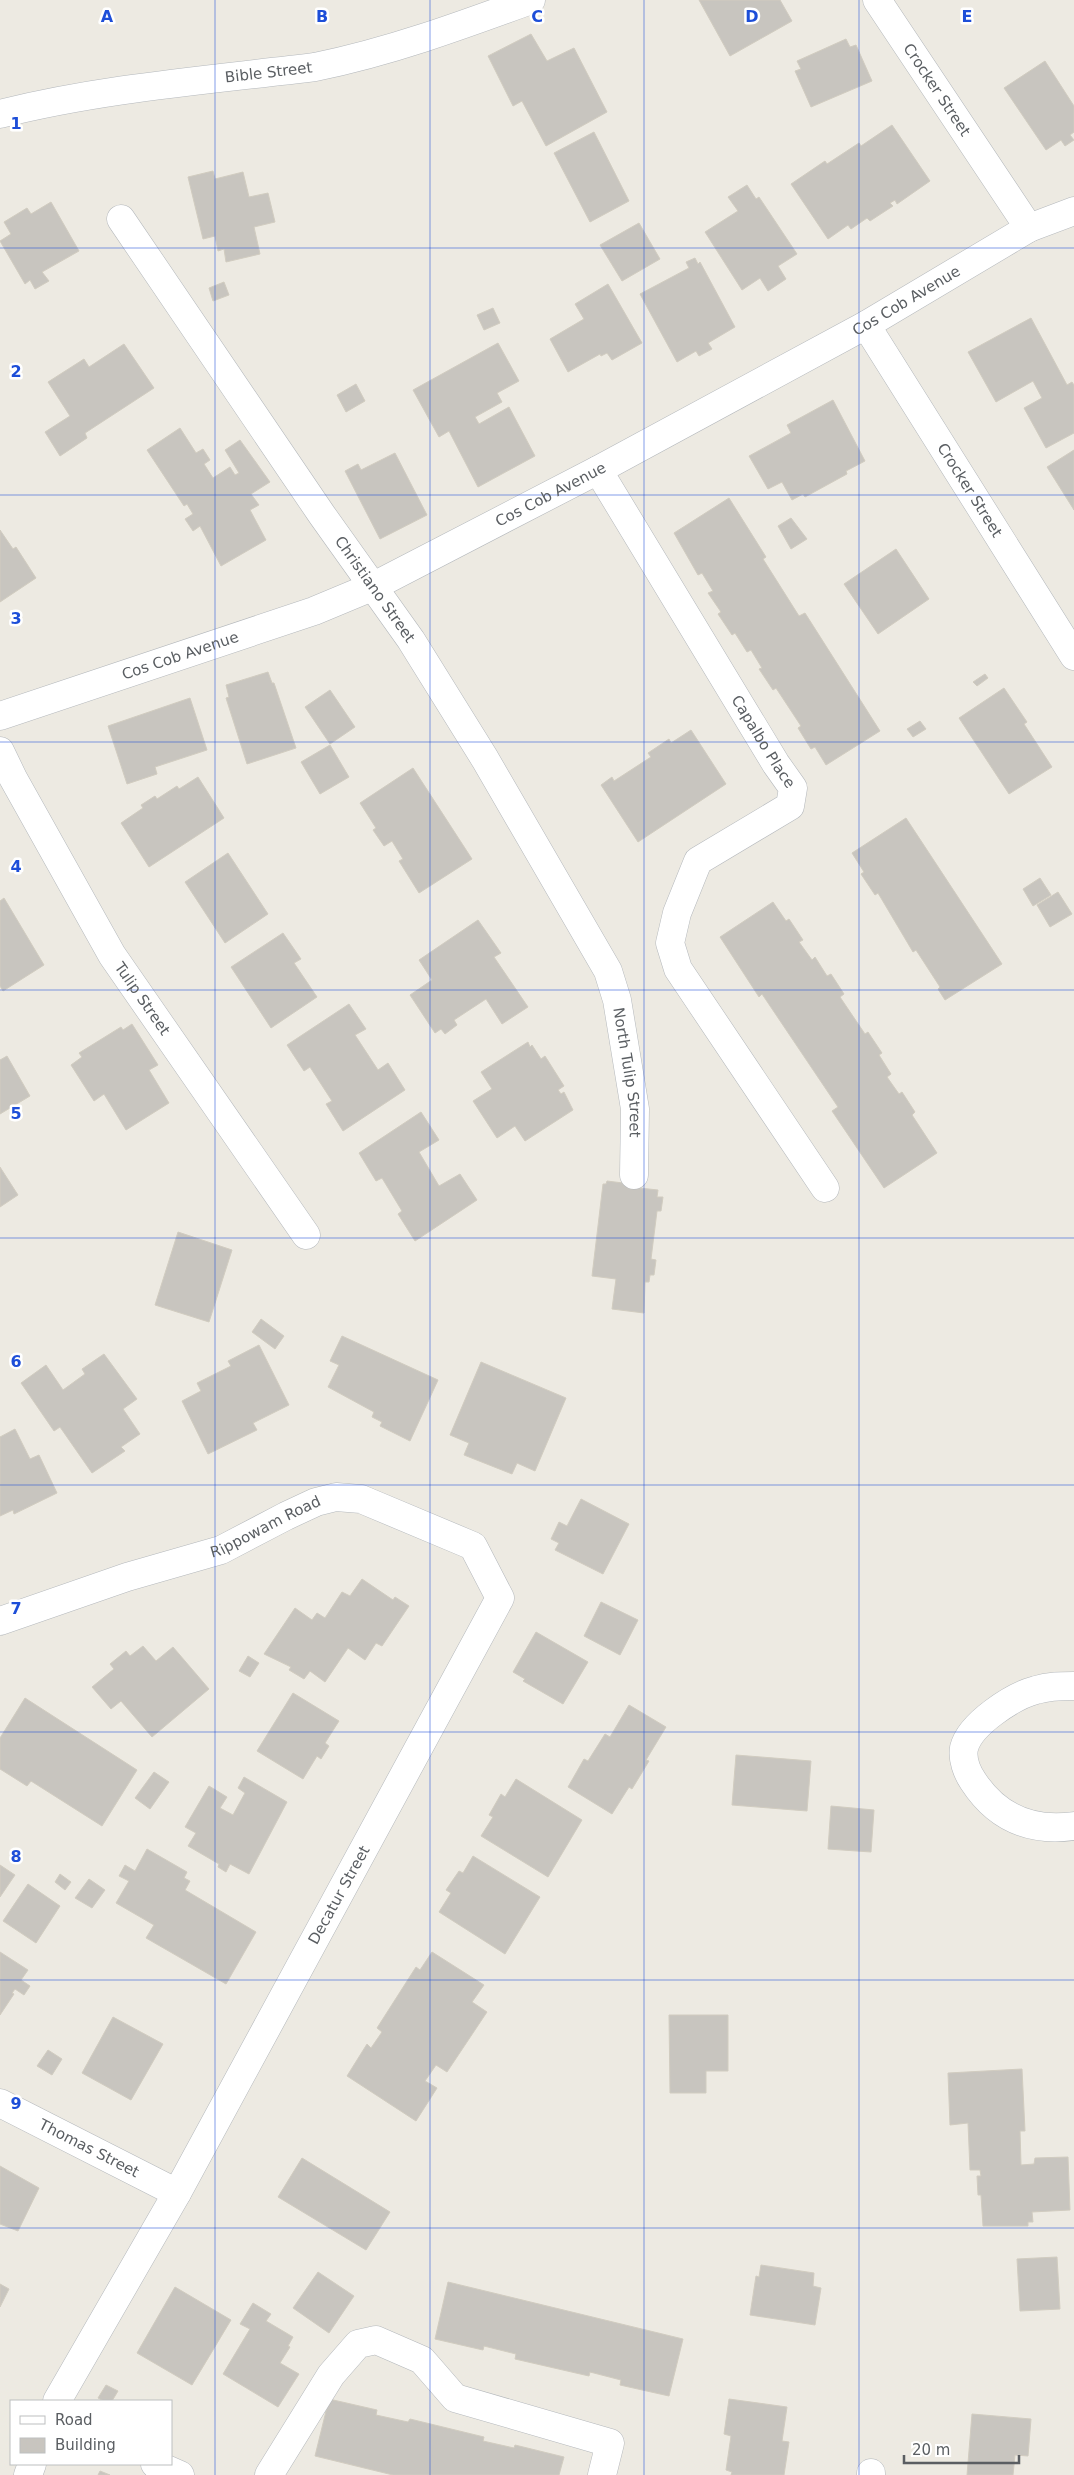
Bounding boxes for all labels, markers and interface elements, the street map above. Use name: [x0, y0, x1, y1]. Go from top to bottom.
text: A: [101, 7, 114, 26]
text: B: [316, 7, 328, 26]
text: C: [531, 7, 543, 26]
text: D: [745, 7, 759, 26]
text: E: [962, 7, 972, 26]
street label: Crocker Street: [900, 40, 974, 140]
street label: Bible Street: [224, 58, 313, 86]
text: 1: [10, 114, 22, 133]
street label: Cos Cob Avenue: [849, 262, 963, 340]
text: 2: [10, 362, 22, 381]
street label: Crocker Street: [933, 440, 1006, 541]
street label: Cos Cob Avenue: [492, 458, 609, 531]
street label: Christiano Street: [331, 533, 419, 646]
text: 3: [10, 609, 22, 628]
street label: Cos Cob Avenue: [119, 628, 241, 684]
street label: Capalbo Place: [728, 692, 799, 791]
text: 4: [10, 857, 22, 876]
street label: Tulip Street: [110, 958, 174, 1039]
street label: North Tulip Street: [609, 1006, 644, 1138]
text: 5: [10, 1104, 22, 1123]
text: 6: [10, 1352, 22, 1371]
street label: Rippowam Road: [208, 1492, 323, 1562]
text: 7: [10, 1599, 22, 1618]
street label: Decatur Street: [304, 1842, 374, 1948]
text: 8: [10, 1847, 22, 1866]
text: 9: [10, 2094, 22, 2113]
street label: Thomas Street: [35, 2115, 142, 2181]
legend: [10, 2400, 172, 2465]
text: Road: [55, 2411, 93, 2429]
scale bar: [904, 2432, 1019, 2464]
text: Building: [55, 2436, 116, 2454]
text: 20 m: [912, 2441, 950, 2459]

